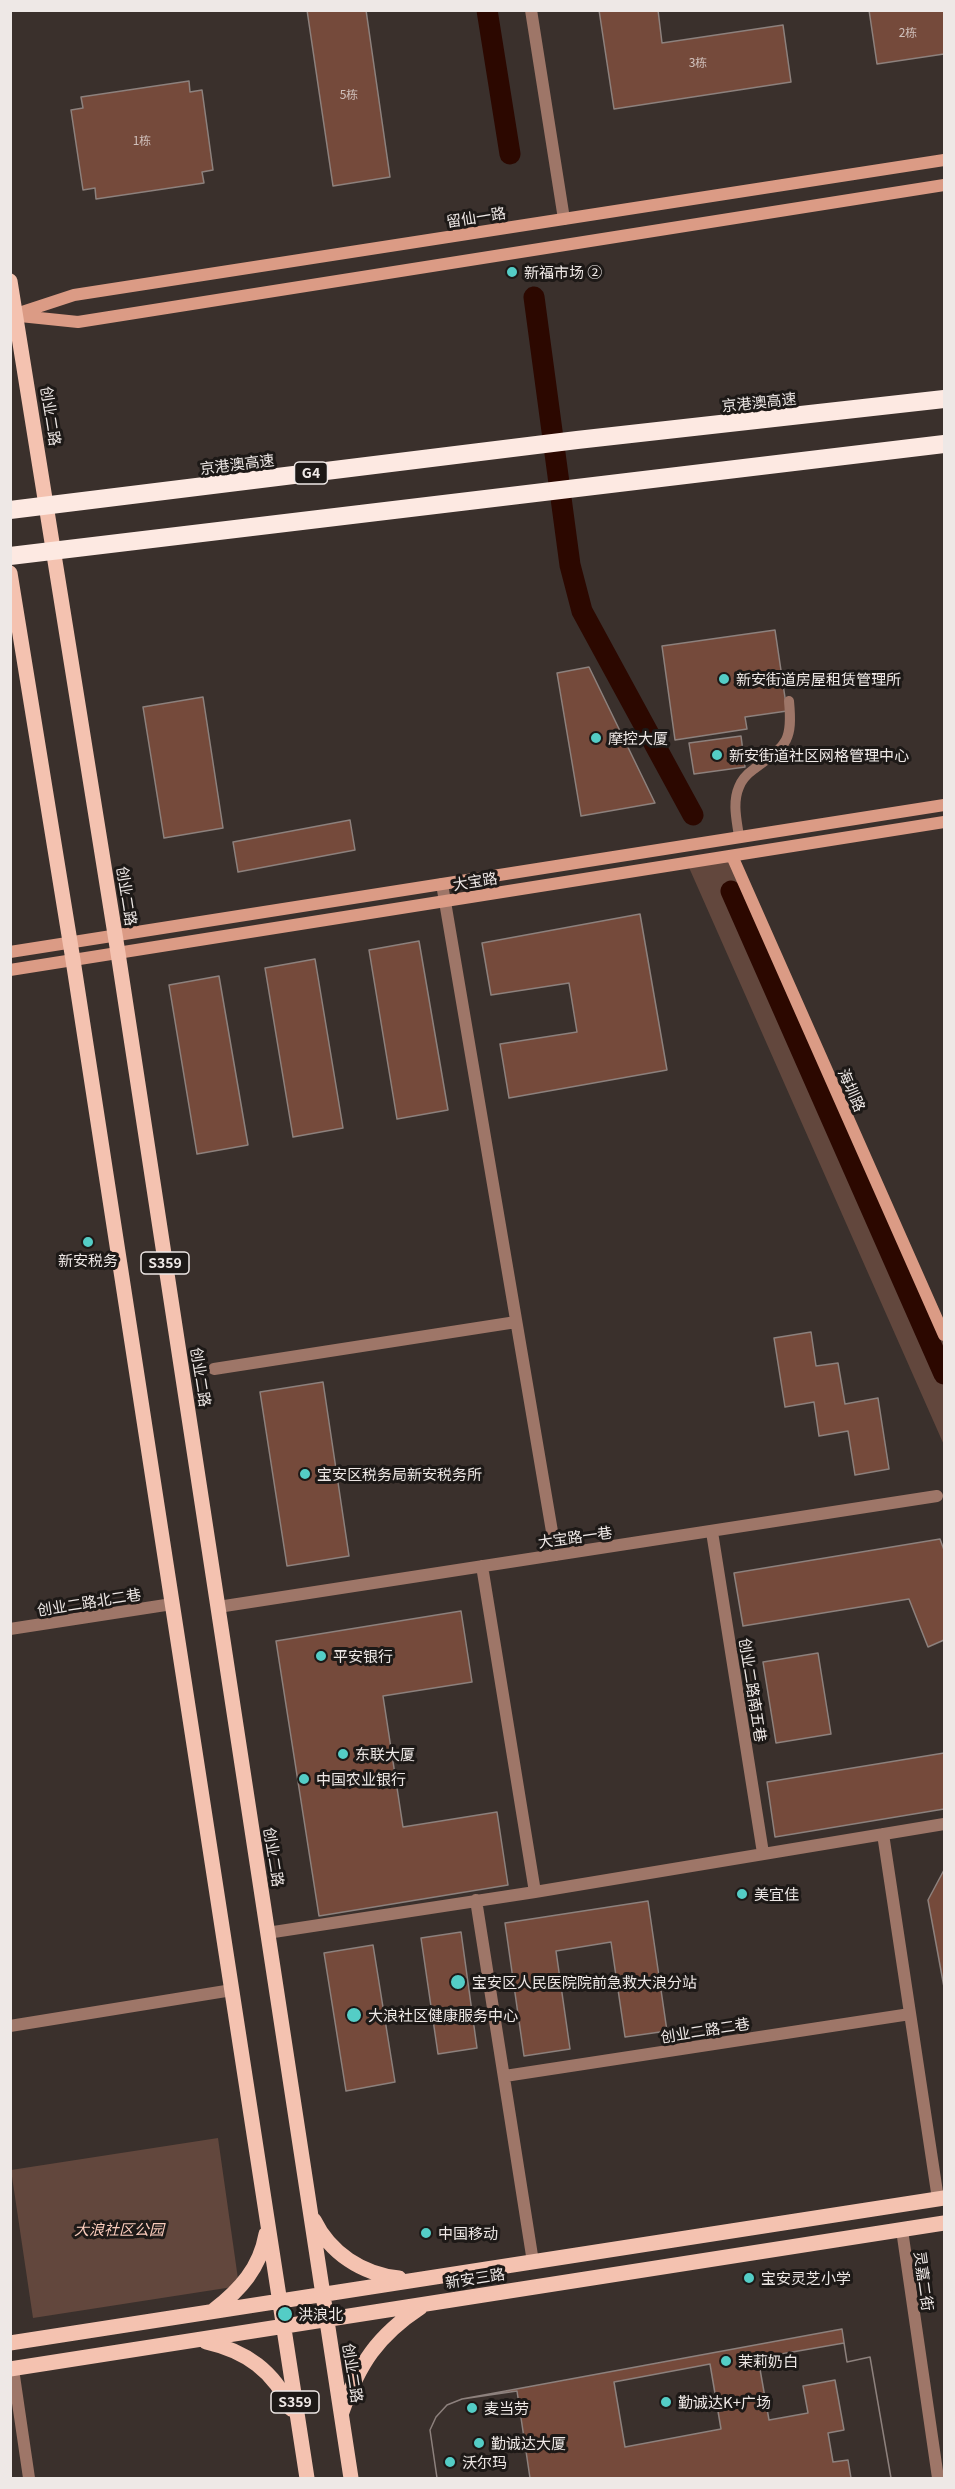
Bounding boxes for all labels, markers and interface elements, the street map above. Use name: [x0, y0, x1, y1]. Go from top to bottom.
house number: 2栋: [899, 25, 917, 39]
house number: 3栋: [689, 55, 707, 69]
house number: 5栋: [340, 87, 358, 101]
house number: 1栋: [133, 133, 151, 147]
street label: 留仙一路: [445, 203, 507, 231]
place label: 新福市场 ②: [524, 263, 602, 281]
marker: 新福市场 ②: [505, 265, 519, 279]
street label: 创业二路: [37, 385, 65, 447]
street label: 京港澳高速: [721, 389, 797, 415]
street label: 京港澳高速: [199, 450, 275, 478]
road number: G4: [294, 462, 328, 484]
place label: 新安街道房屋租赁管理所: [736, 670, 901, 688]
marker: 新安街道房屋租赁管理所: [717, 672, 731, 686]
place label: 摩控大厦: [608, 729, 668, 747]
marker: 摩控大厦: [589, 731, 603, 745]
place label: 新安街道社区网格管理中心: [729, 746, 909, 764]
marker: 新安街道社区网格管理中心: [710, 748, 724, 762]
street label: 创业二路: [113, 865, 141, 927]
street label: 大宝路: [451, 869, 499, 893]
street label: 海圳路: [835, 1066, 869, 1114]
marker: 新安税务: [81, 1235, 95, 1249]
place label: 新安税务: [58, 1251, 118, 1269]
road number: S359: [141, 1252, 189, 1274]
street label: 创业二路: [187, 1346, 215, 1408]
place label: 宝安区税务局新安税务所: [317, 1465, 482, 1483]
marker: 宝安区税务局新安税务所: [298, 1467, 312, 1481]
street label: 大宝路一巷: [537, 1523, 613, 1551]
street label: 创业二路北二巷: [36, 1585, 142, 1619]
street label: 创业二路南五巷: [736, 1637, 770, 1743]
place label: 平安银行: [333, 1647, 393, 1665]
marker: 平安银行: [314, 1649, 328, 1663]
place label: 东联大厦: [355, 1745, 415, 1763]
marker: 东联大厦: [336, 1747, 350, 1761]
place label: 中国农业银行: [316, 1770, 406, 1788]
marker: 中国农业银行: [297, 1772, 311, 1786]
street label: 创业二路: [260, 1826, 288, 1888]
place label: 美宜佳: [754, 1885, 799, 1903]
marker: 美宜佳: [735, 1887, 749, 1901]
marker: 宝安区人民医院院前急救大浪分站: [449, 1973, 467, 1991]
place label: 宝安区人民医院院前急救大浪分站: [472, 1973, 697, 1991]
marker: 大浪社区健康服务中心: [345, 2006, 363, 2024]
place label: 大浪社区健康服务中心: [368, 2006, 518, 2024]
street label: 创业二路二巷: [659, 2014, 751, 2046]
park label: 大浪社区公园: [74, 2220, 164, 2238]
place label: 中国移动: [438, 2224, 498, 2242]
marker: 中国移动: [419, 2226, 433, 2240]
street label: 灵嘉二街: [911, 2250, 937, 2312]
street label: 新安三路: [444, 2264, 506, 2292]
place label: 宝安灵芝小学: [761, 2269, 851, 2287]
marker: 宝安灵芝小学: [742, 2271, 756, 2285]
marker: 洪浪北: [276, 2305, 294, 2323]
place label: 洪浪北: [298, 2305, 343, 2323]
street label: 创业二路: [339, 2342, 367, 2404]
place label: 茉莉奶白: [738, 2352, 798, 2370]
marker: 茉莉奶白: [719, 2354, 733, 2368]
road number: S359: [271, 2391, 319, 2413]
place label: 勤诚达K+广场: [678, 2393, 771, 2411]
marker: 勤诚达K+广场: [659, 2395, 673, 2409]
place label: 麦当劳: [484, 2399, 529, 2417]
marker: 麦当劳: [465, 2401, 479, 2415]
place label: 勤诚达大厦: [491, 2434, 566, 2452]
marker: 勤诚达大厦: [472, 2436, 486, 2450]
place label: 沃尔玛: [462, 2453, 507, 2471]
marker: 沃尔玛: [443, 2455, 457, 2469]

